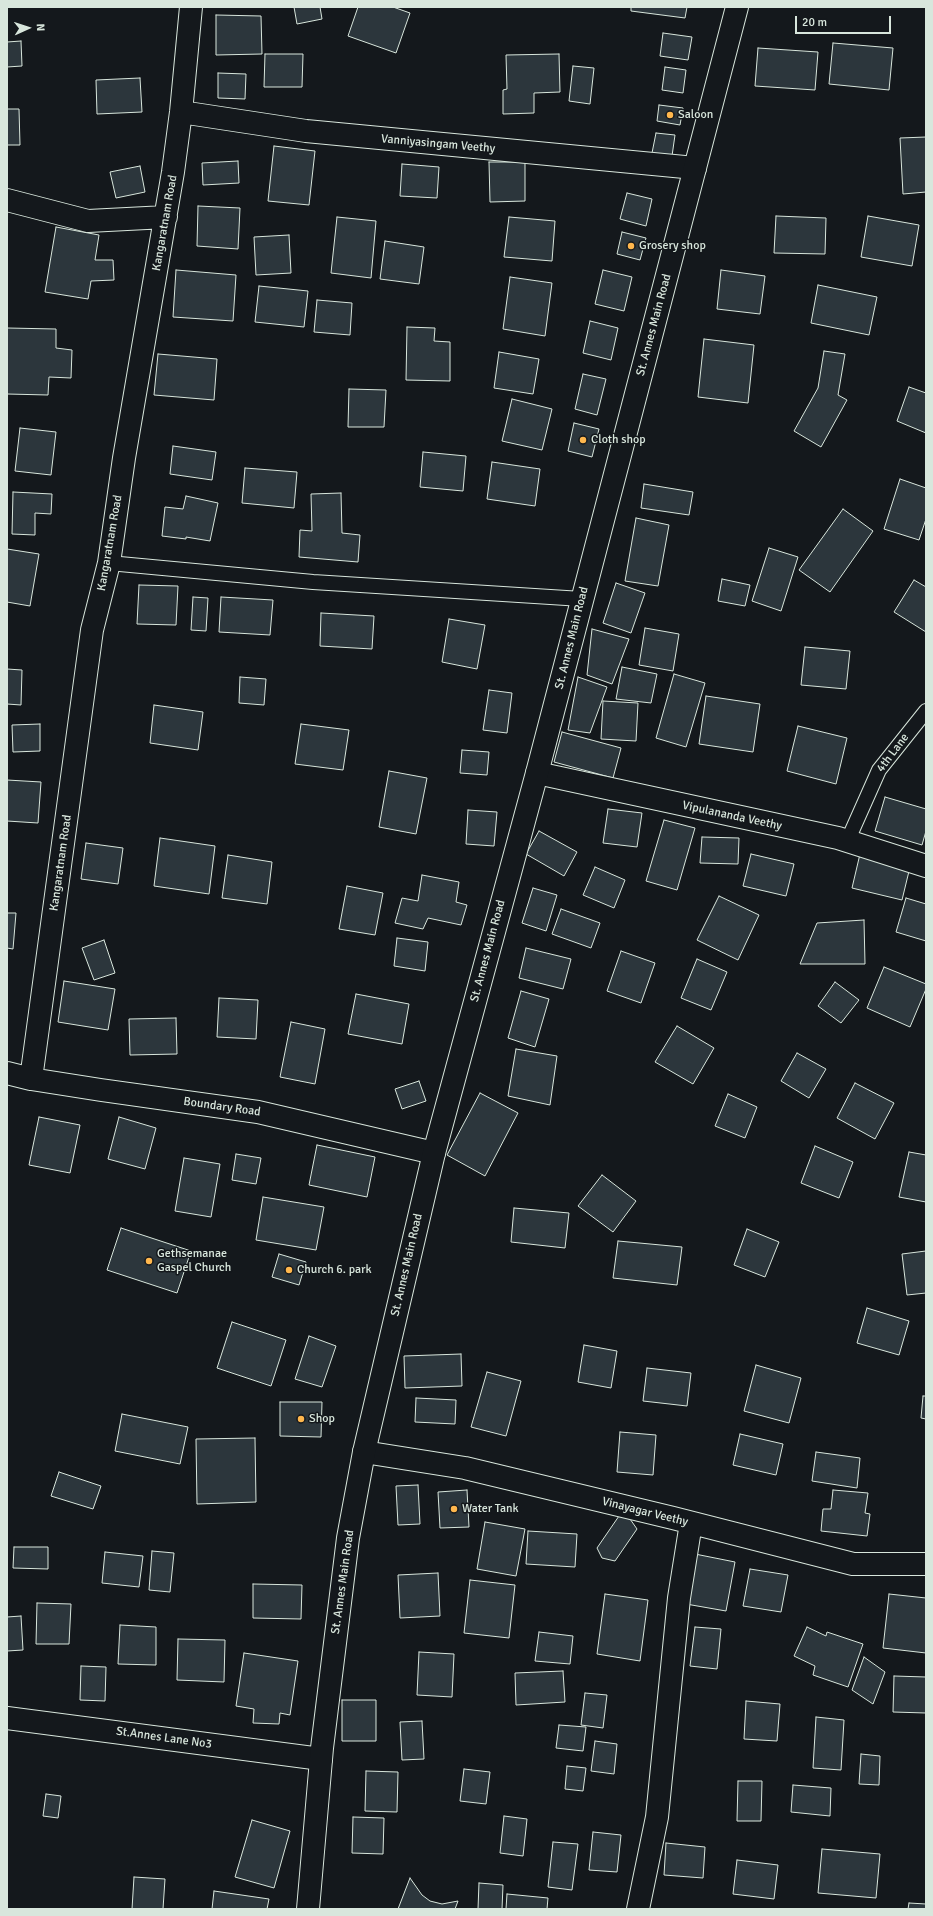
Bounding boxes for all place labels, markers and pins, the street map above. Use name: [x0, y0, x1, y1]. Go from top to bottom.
place label: Saloon: [678, 108, 713, 122]
marker: Saloon: [665, 110, 675, 120]
place label: Grosery shop: [639, 239, 706, 253]
marker: Grosery shop: [626, 241, 636, 251]
place label: Cloth shop: [591, 433, 646, 447]
marker: Cloth shop: [578, 435, 588, 445]
place label: Gethsemanae Gaspel Church: [157, 1247, 231, 1275]
marker: Gethsemanae Gaspel Church: [144, 1256, 154, 1266]
place label: Church 6. park: [297, 1263, 372, 1277]
marker: Church 6. park: [284, 1265, 294, 1275]
place label: Shop: [309, 1412, 335, 1426]
marker: Shop: [296, 1414, 306, 1424]
place label: Water Tank: [462, 1502, 519, 1516]
marker: Water Tank: [449, 1504, 459, 1514]

